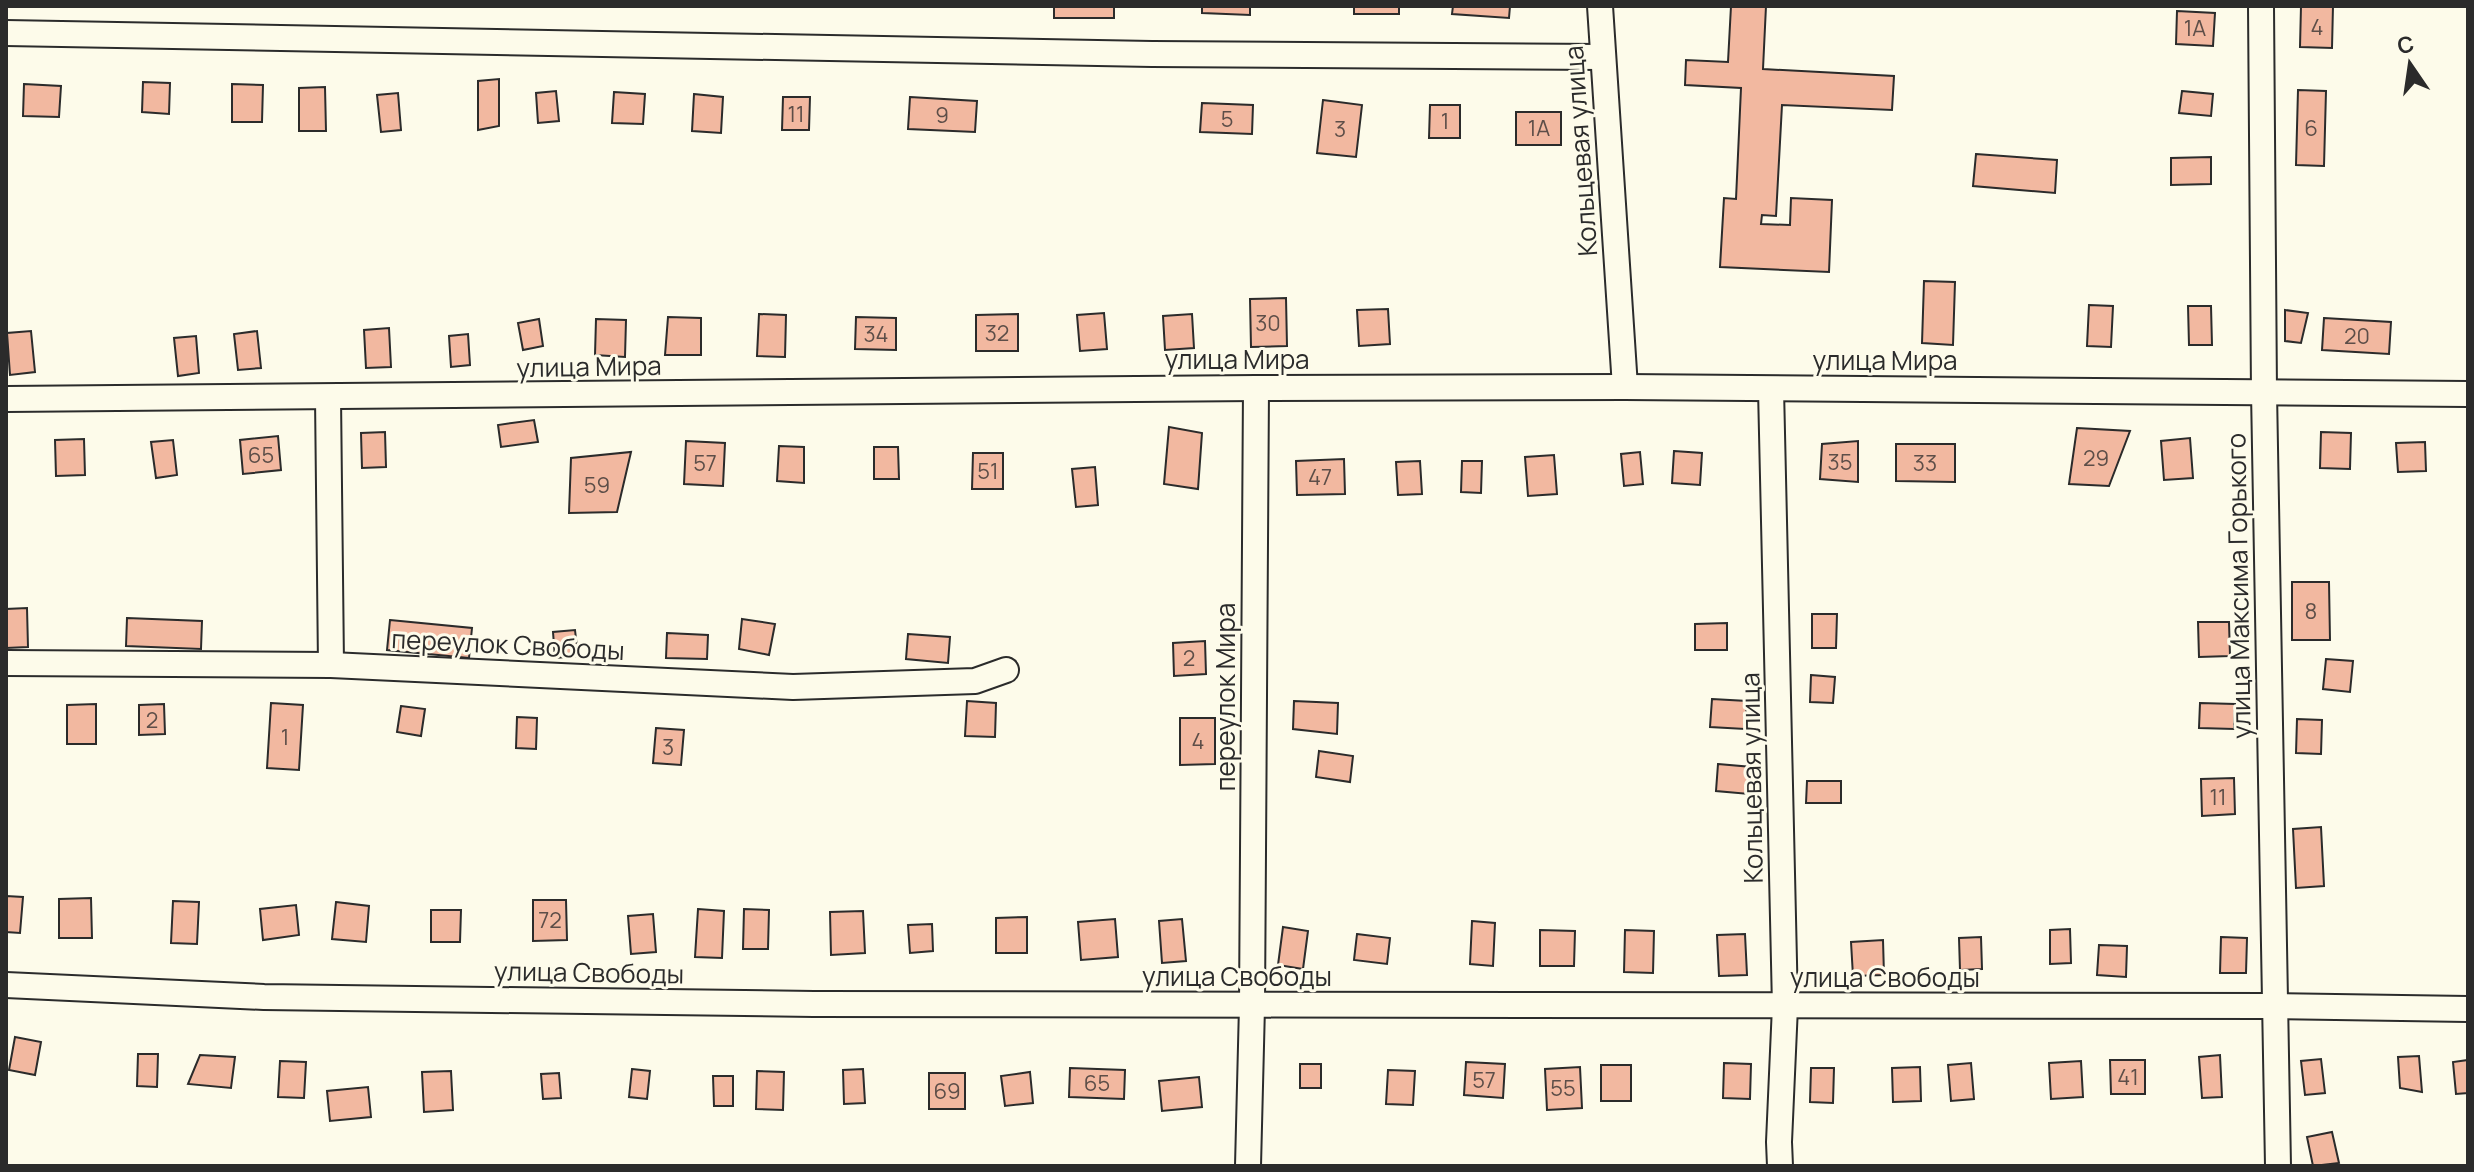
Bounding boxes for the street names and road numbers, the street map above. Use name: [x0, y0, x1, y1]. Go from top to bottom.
street label: Кольцевая улица: [1555, 45, 1605, 258]
street label: улица Мира: [1164, 341, 1310, 377]
street label: улица Мира: [1812, 342, 1958, 378]
street label: улица Мира: [516, 347, 662, 385]
street label: улица Максима Горького: [2217, 433, 2259, 739]
street label: переулок Мира: [1207, 603, 1243, 791]
street label: переулок Свободы: [391, 620, 626, 668]
street label: Кольцевая улица: [1731, 672, 1771, 884]
street label: улица Свободы: [494, 952, 684, 992]
street label: улица Свободы: [1142, 958, 1332, 994]
street label: улица Свободы: [1790, 959, 1980, 995]

